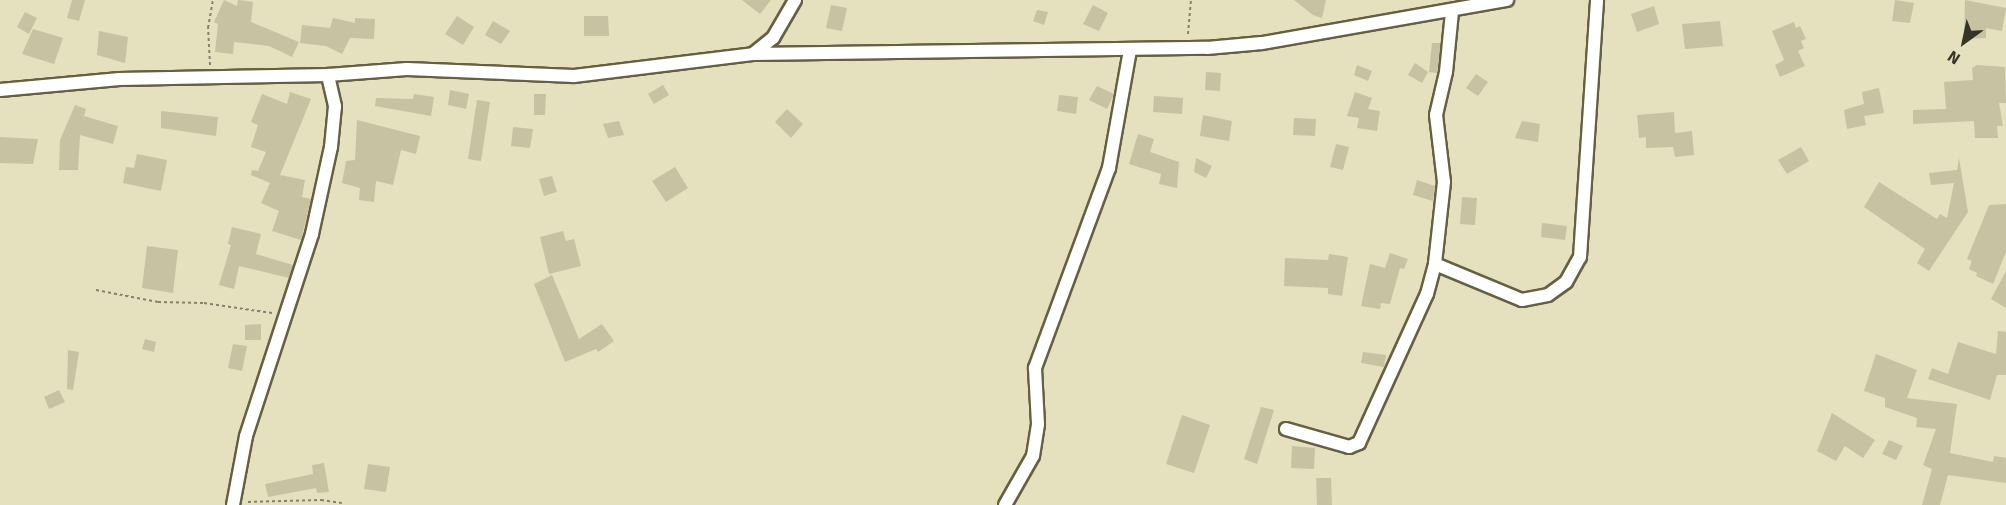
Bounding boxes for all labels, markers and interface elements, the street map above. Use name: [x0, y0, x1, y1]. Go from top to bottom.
north arrow: [1934, 12, 1994, 72]
text: N: [1944, 46, 1964, 69]

